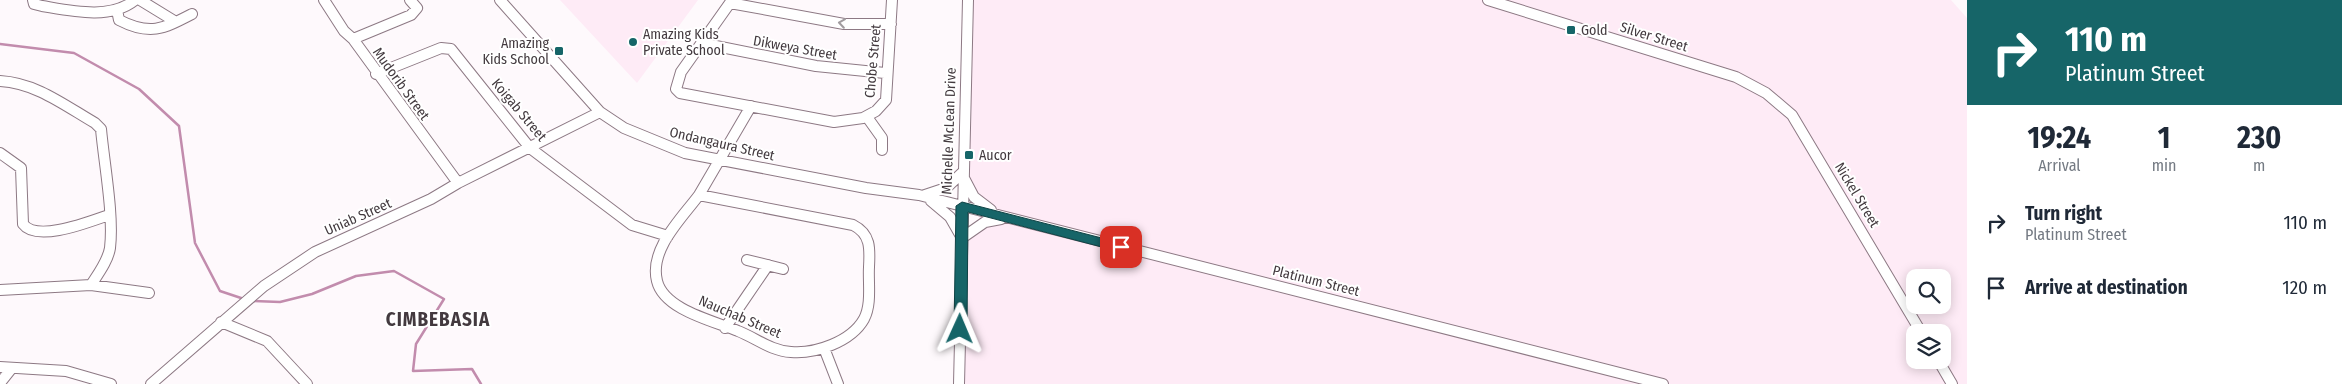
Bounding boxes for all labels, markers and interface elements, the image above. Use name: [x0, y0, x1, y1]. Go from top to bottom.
one-way arrow: [838, 18, 846, 29]
text: 110 m: [2065, 18, 2147, 60]
street label: Silver Street: [1618, 19, 1690, 55]
icon: right: [1982, 20, 2047, 85]
place label: Gold: [1581, 22, 1608, 39]
street label: Chobe Street: [861, 23, 885, 98]
marker: Gold: [1565, 24, 1577, 36]
place label: Amazing Kids Private School: [643, 26, 725, 59]
street label: Dikweya Street: [752, 32, 839, 64]
place label: Amazing Kids School: [483, 35, 549, 68]
marker: Amazing Kids Private School: [627, 36, 639, 48]
street label: Mudorib Street: [369, 44, 433, 124]
marker: Amazing Kids School: [553, 45, 565, 57]
text: Platinum Street: [2065, 60, 2205, 87]
street label: Michelle McLean Drive: [938, 67, 960, 195]
street label: Koigab Street: [488, 75, 550, 145]
text: 19:24: [2027, 120, 2091, 156]
text: 1: [2158, 120, 2170, 156]
text: 230: [2237, 120, 2281, 156]
street label: Ondangaura Street: [668, 124, 777, 164]
place label: Aucor: [979, 147, 1012, 164]
marker: Aucor: [963, 149, 975, 161]
text: Arrival: [2038, 156, 2081, 175]
text: min: [2152, 156, 2177, 175]
text: m: [2253, 156, 2265, 175]
street label: Nickel Street: [1831, 159, 1883, 231]
street label: Uniab Street: [322, 195, 394, 239]
text: Turn right: [2025, 202, 2102, 225]
icon: right: [1982, 209, 2010, 237]
text: 110 m: [2283, 211, 2327, 234]
text: Platinum Street: [2025, 225, 2127, 244]
pin: [1100, 226, 1142, 268]
icon: arrive: [1107, 233, 1135, 261]
street label: Platinum Street: [1271, 262, 1362, 300]
map controls: [1906, 269, 1951, 369]
button: search: [1906, 269, 1951, 314]
icon: arrive: [1982, 274, 2010, 302]
text: Arrive at destination: [2025, 276, 2188, 299]
text: 120 m: [2282, 276, 2327, 299]
street label: Nauchab Street: [696, 292, 784, 342]
position arrow: [933, 302, 985, 354]
district label: CIMBEBASIA: [386, 308, 490, 331]
button: layers: [1906, 324, 1951, 369]

